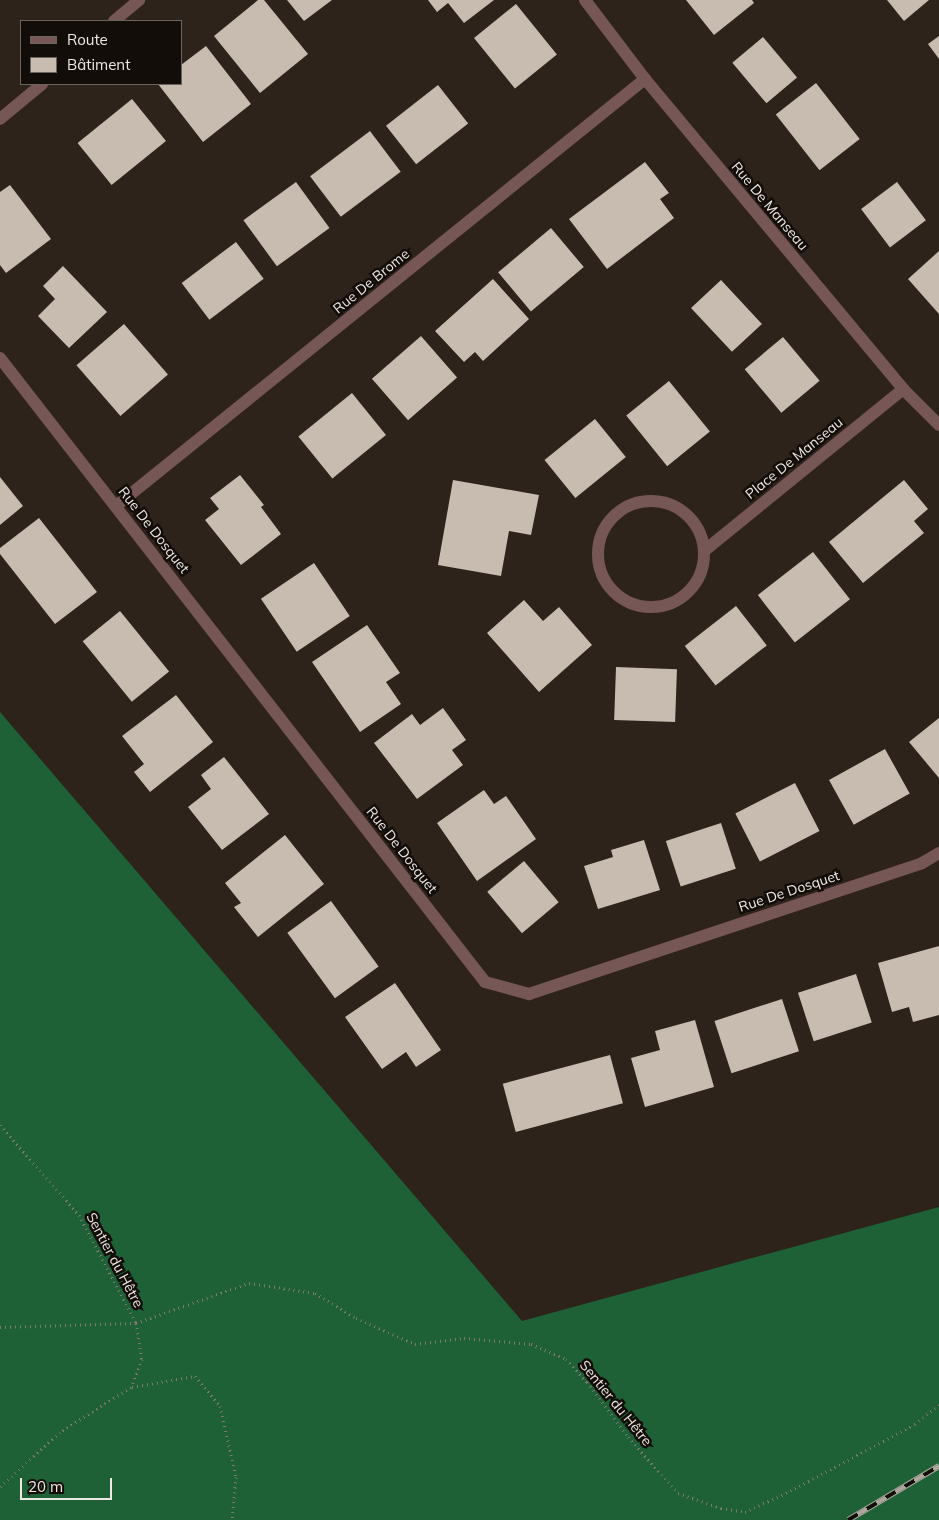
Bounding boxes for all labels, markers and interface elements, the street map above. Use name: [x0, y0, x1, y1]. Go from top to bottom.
legend: [20, 20, 182, 85]
text: Route: [67, 30, 108, 49]
text: Bâtiment: [67, 55, 130, 74]
street label: Rue De Manseau: [728, 158, 812, 254]
street label: Rue De Brome: [330, 245, 412, 317]
street label: Place De Manseau: [742, 414, 846, 502]
street label: Rue De Dosquet: [115, 483, 193, 577]
street label: Rue De Dosquet: [363, 803, 441, 897]
street label: Rue De Dosquet: [736, 867, 842, 915]
street label: Sentier du Hêtre: [83, 1210, 147, 1310]
street label: Sentier du Hêtre: [576, 1357, 656, 1449]
scale bar: [22, 1468, 115, 1500]
text: 20 m: [28, 1477, 63, 1496]

